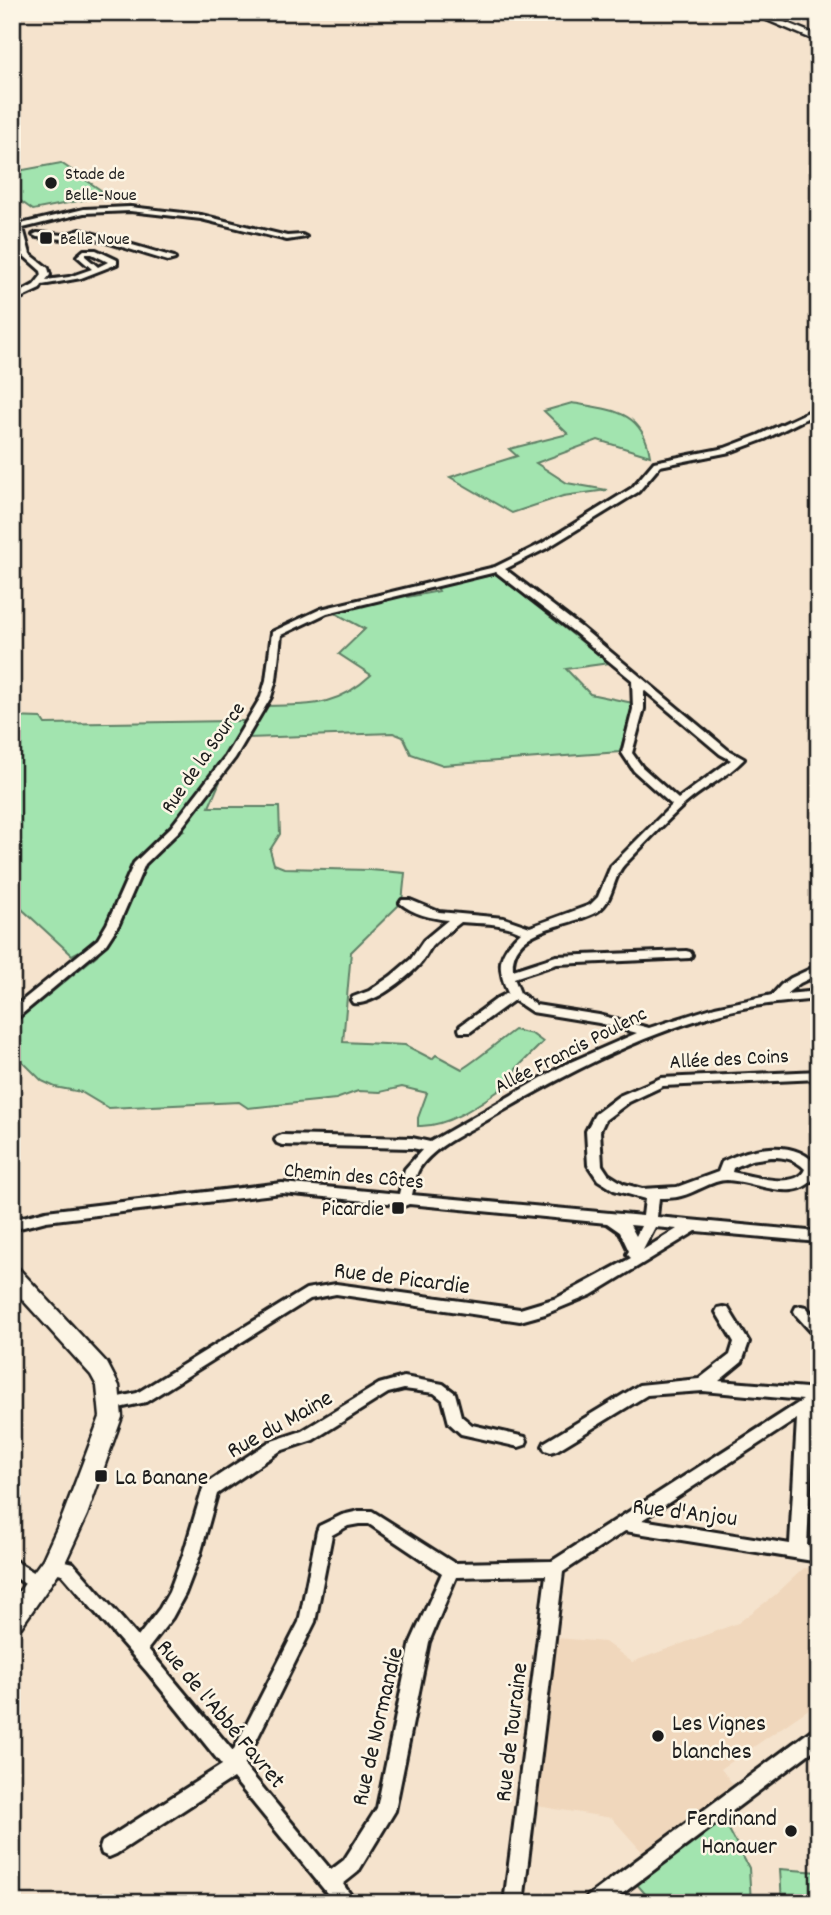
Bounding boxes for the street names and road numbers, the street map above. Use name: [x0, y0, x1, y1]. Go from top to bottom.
street label: Rue de la Source: [155, 697, 254, 821]
street label: Allée Francis Poulenc: [490, 1000, 653, 1103]
street label: Allée des Coins: [669, 1043, 790, 1079]
street label: Chemin des Côtes: [283, 1157, 425, 1199]
street label: Rue de Picardie: [332, 1255, 472, 1305]
street label: Rue du Maine: [221, 1383, 340, 1469]
street label: Rue d'Anjou: [630, 1491, 739, 1537]
street label: Rue de l'Abbé Favret: [147, 1633, 293, 1797]
street label: Rue de Normandie: [344, 1644, 414, 1809]
street label: Rue de Touraine: [488, 1661, 538, 1804]

